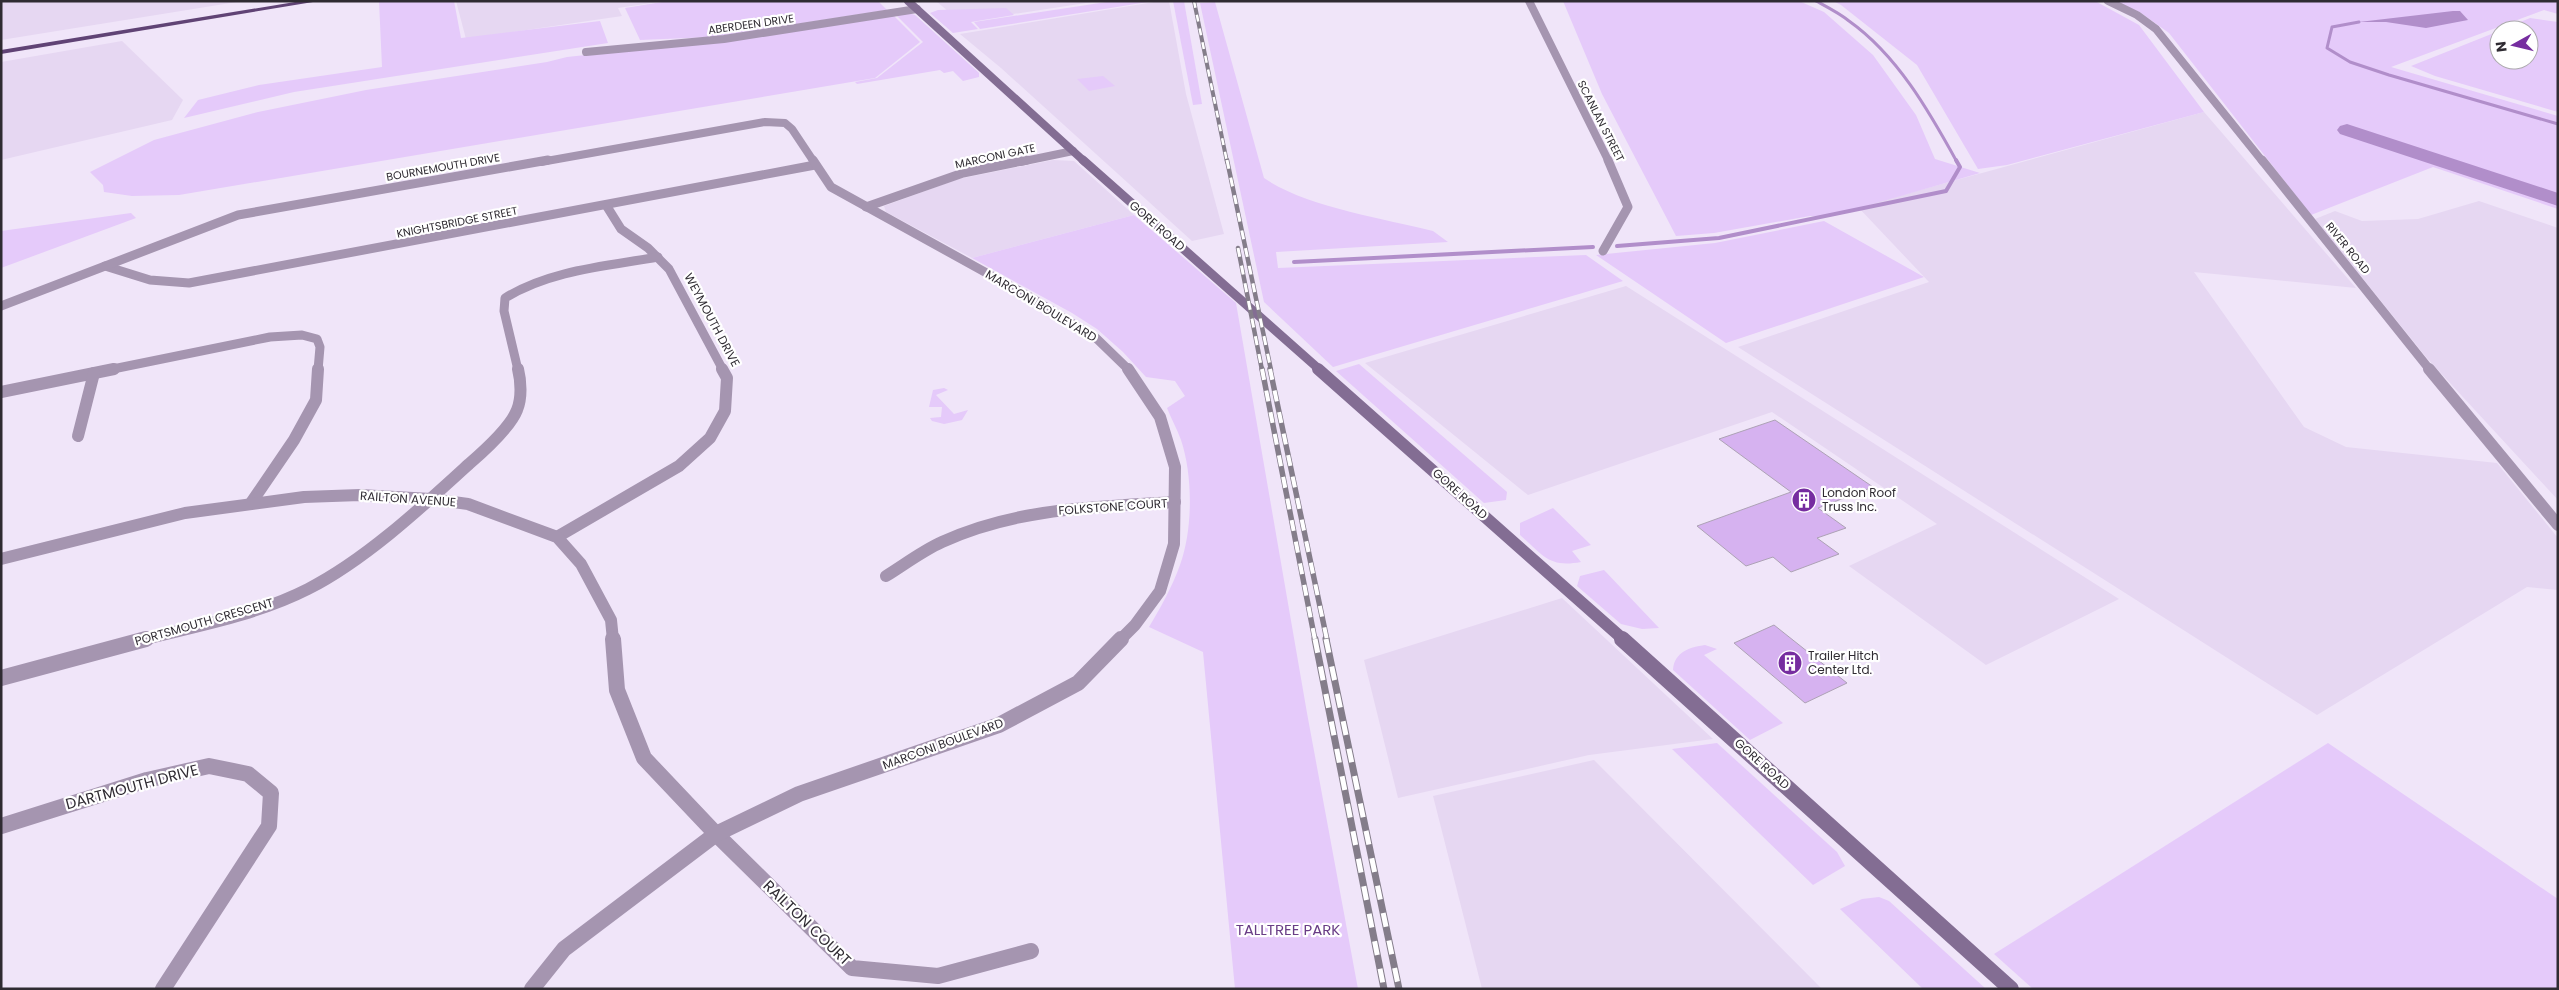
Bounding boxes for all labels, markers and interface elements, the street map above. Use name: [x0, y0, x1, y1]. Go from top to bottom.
street label: ABERDEEN DRIVE: [707, 10, 795, 38]
north arrow: [2489, 20, 2539, 70]
text: N: [2490, 40, 2512, 53]
street label: SCANLAN STREET: [1574, 78, 1628, 164]
street label: MARCONI GATE: [953, 140, 1037, 172]
street label: BOURNEMOUTH DRIVE: [385, 149, 501, 185]
street label: GORE ROAD: [1126, 197, 1189, 255]
street label: KNIGHTSBRIDGE STREET: [395, 202, 519, 242]
street label: RIVER ROAD: [2322, 219, 2374, 278]
street label: MARCONI BOULEVARD: [982, 266, 1100, 346]
street label: WEYMOUTH DRIVE: [681, 270, 744, 370]
street label: GORE ROAD: [1429, 464, 1492, 523]
place label: London Roof Truss Inc.: [1822, 484, 1896, 515]
street label: RAILTON AVENUE: [359, 487, 457, 510]
building icon: London Roof Truss Inc.: [1791, 487, 1817, 513]
street label: FOLKSTONE COURT: [1058, 494, 1169, 519]
street label: PORTSMOUTH CRESCENT: [133, 593, 276, 649]
place label: Trailer Hitch Center Ltd.: [1808, 647, 1879, 678]
building icon: Trailer Hitch Center Ltd.: [1777, 650, 1803, 676]
street label: MARCONI BOULEVARD: [880, 714, 1006, 773]
street label: GORE ROAD: [1731, 734, 1794, 793]
street label: DARTMOUTH DRIVE: [63, 759, 201, 814]
street label: RAILTON COURT: [759, 875, 856, 970]
park label: TALLTREE PARK: [1236, 919, 1340, 940]

